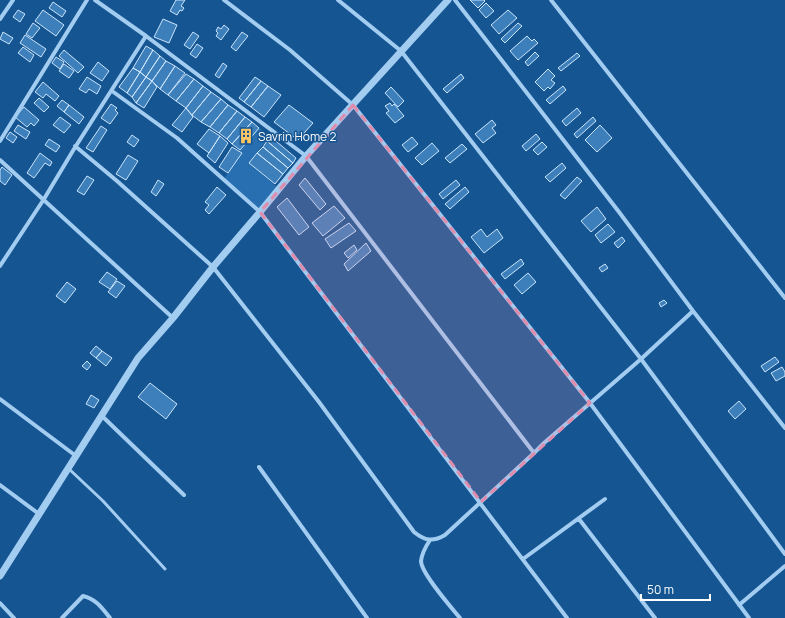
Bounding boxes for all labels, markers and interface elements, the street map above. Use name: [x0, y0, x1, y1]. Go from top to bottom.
building icon: Savrin Home 2: [237, 127, 255, 145]
place label: Savrin Home 2: [258, 128, 336, 145]
scale bar: [641, 576, 710, 602]
text: 50 m: [647, 581, 674, 598]

